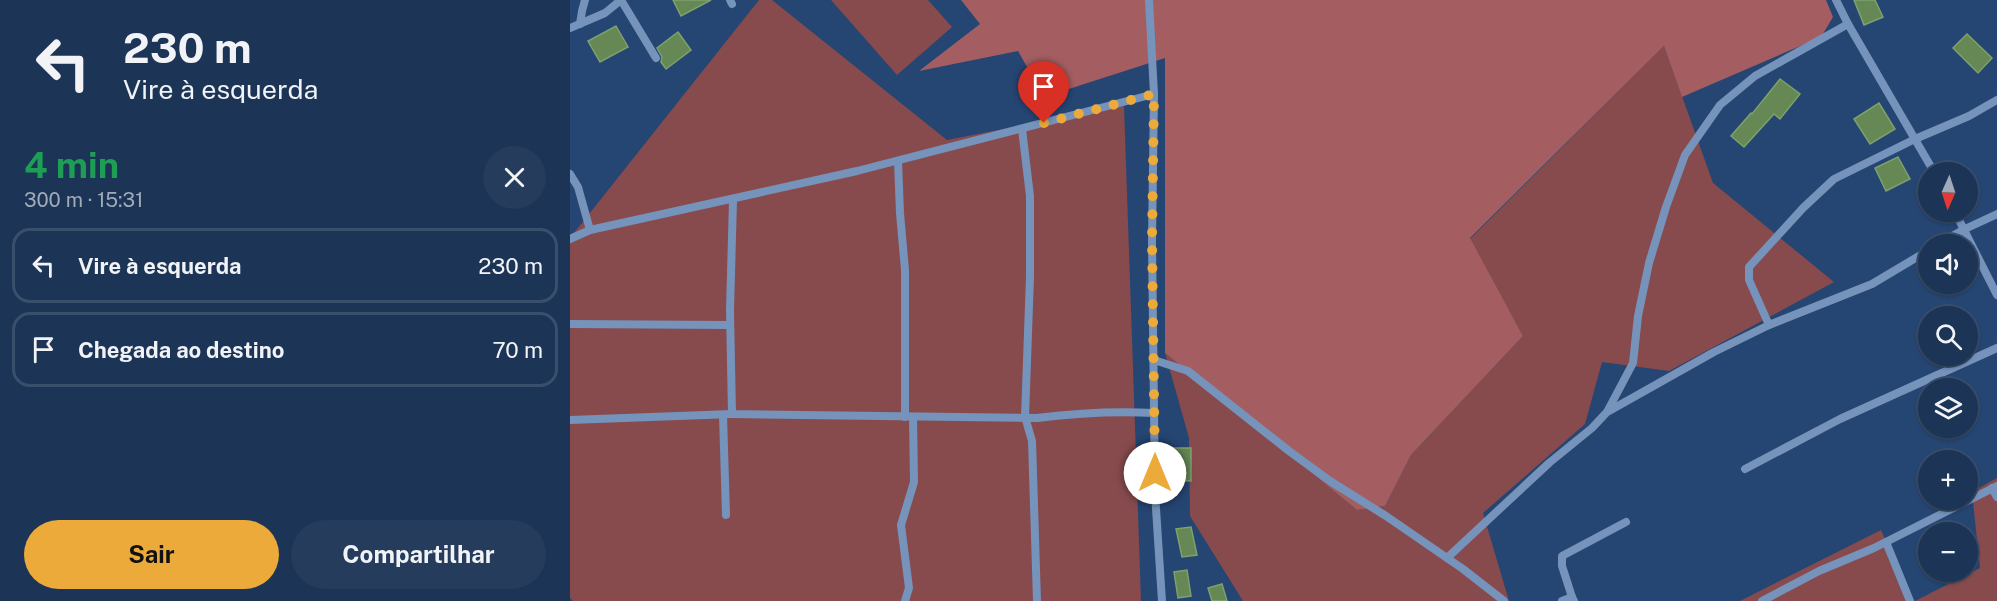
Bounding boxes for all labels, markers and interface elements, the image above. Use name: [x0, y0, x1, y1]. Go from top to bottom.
text: 230 m: [123, 23, 252, 72]
icon: left: [24, 24, 102, 102]
pin: [1018, 61, 1069, 123]
icon: arrive: [1027, 70, 1060, 103]
text: Vire à esquerda: [123, 73, 318, 105]
text: 4 min: [24, 144, 119, 186]
button: close: [483, 146, 546, 209]
north arrow: [1918, 162, 1978, 222]
map controls: [1918, 162, 1978, 582]
text: 300 m · 15:31: [24, 188, 143, 212]
button: sound: [1918, 234, 1978, 294]
icon: left: [27, 249, 60, 282]
text: Vire à esquerda: [78, 253, 242, 279]
text: 230 m: [478, 253, 543, 279]
button: search: [1918, 306, 1978, 366]
icon: arrive: [27, 333, 60, 366]
text: Chegada ao destino: [78, 337, 284, 363]
text: 70 m: [492, 337, 543, 363]
button: layers: [1918, 378, 1978, 438]
position arrow: [1123, 441, 1187, 505]
button: +: [1918, 450, 1978, 510]
button: Sair: [24, 520, 279, 589]
button: Compartilhar: [291, 520, 546, 589]
button: −: [1918, 522, 1978, 582]

